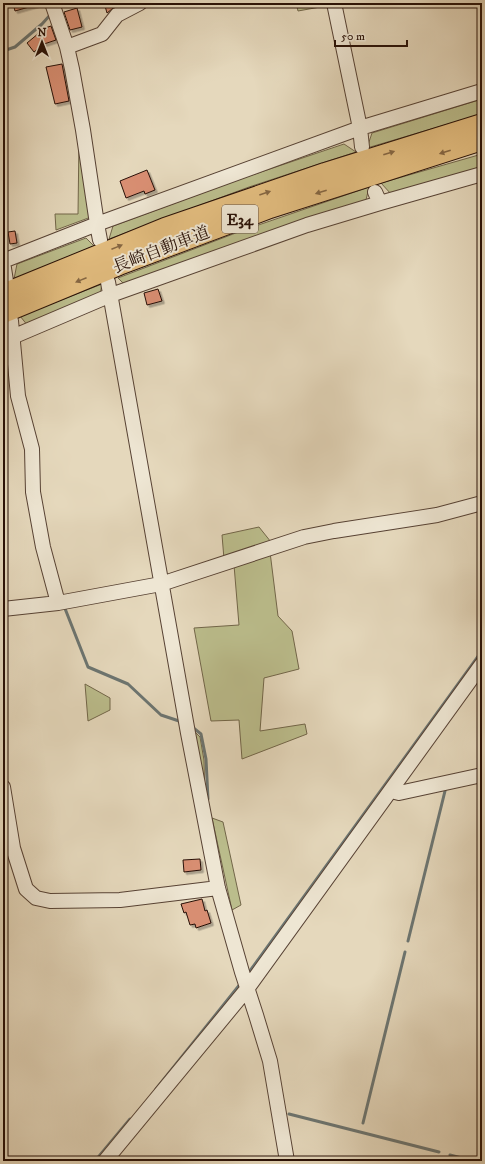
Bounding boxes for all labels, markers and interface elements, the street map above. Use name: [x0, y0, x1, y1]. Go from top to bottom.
north arrow: [22, 22, 62, 62]
scale bar: [335, 22, 407, 48]
text: N: [37, 26, 47, 40]
text: 50 m: [341, 29, 365, 44]
one-way arrow: [438, 149, 450, 155]
one-way arrow: [383, 150, 395, 156]
one-way arrow: [315, 189, 327, 195]
one-way arrow: [259, 190, 271, 196]
road number: E34: [222, 205, 258, 233]
street label: 長崎自動車道: [110, 221, 213, 278]
one-way arrow: [111, 244, 123, 250]
one-way arrow: [75, 278, 87, 284]

